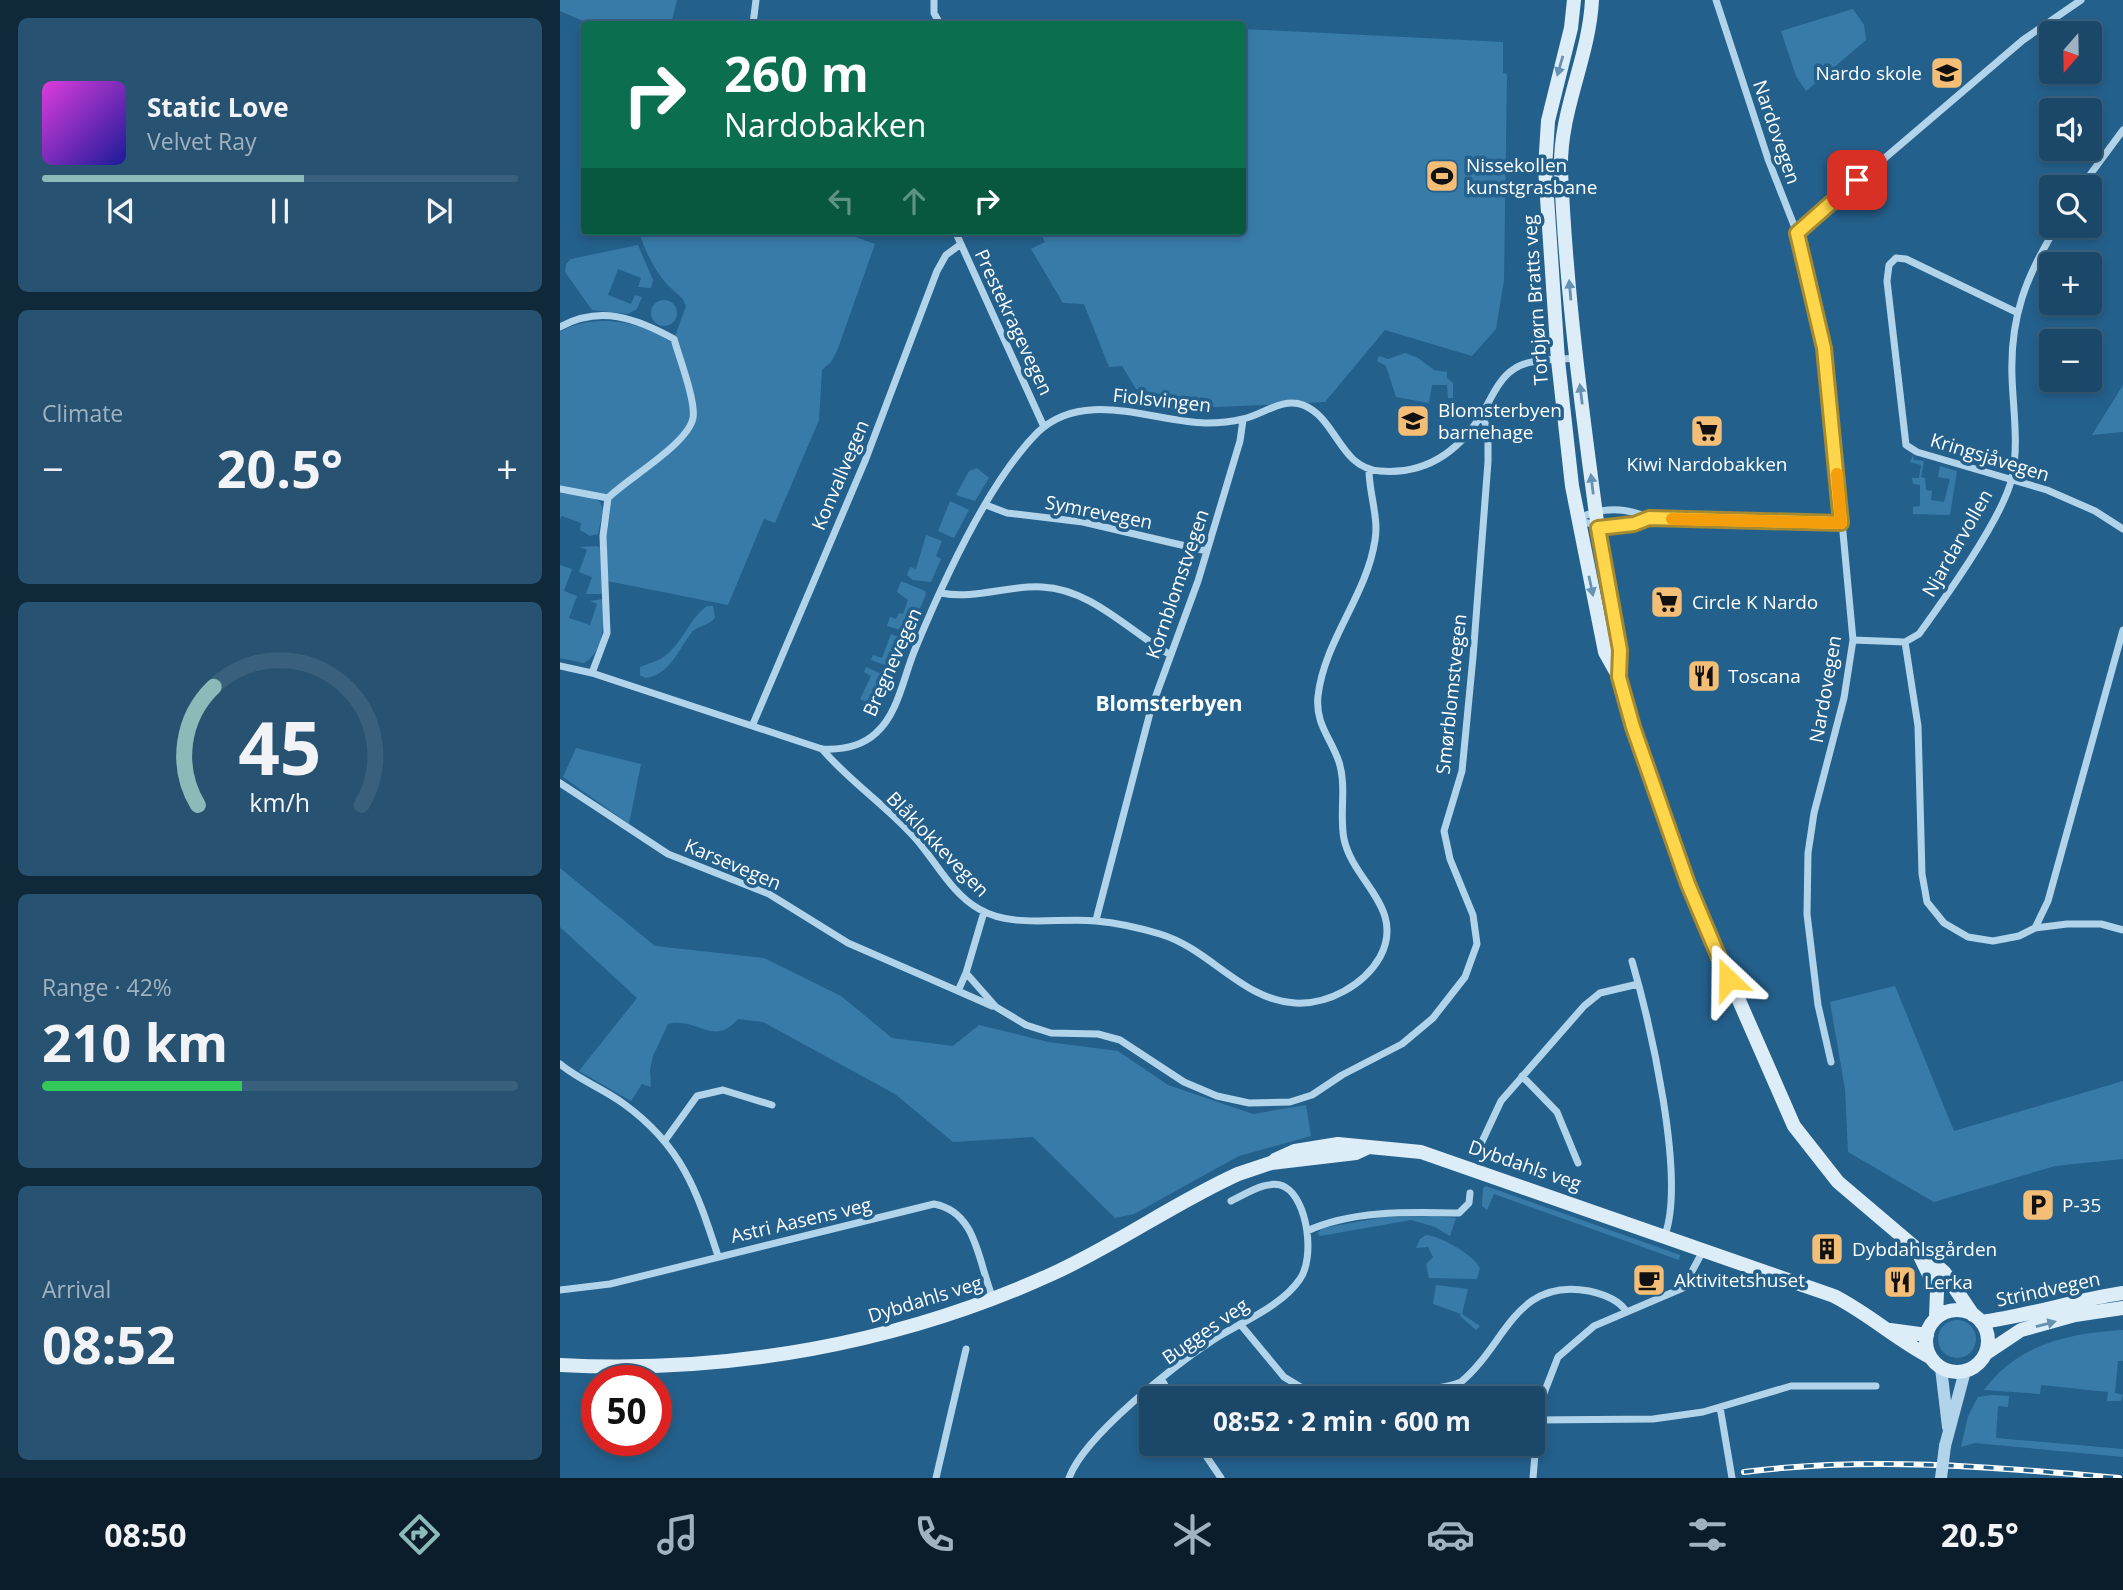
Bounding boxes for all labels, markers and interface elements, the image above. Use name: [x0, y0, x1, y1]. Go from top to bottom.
north arrow: [2039, 21, 2102, 84]
map controls: [2039, 21, 2102, 392]
text: 260 m: [724, 40, 869, 106]
icon: right: [609, 49, 700, 140]
school or university icon: Nardo skole: [1928, 54, 1966, 92]
one-way arrow: [1554, 56, 1565, 78]
place label: Nardo skole: [1815, 60, 1922, 86]
street label: Nardovegen: [1747, 76, 1807, 188]
text: Static Love: [147, 89, 289, 125]
button: sound: [2039, 98, 2102, 161]
text: Nardobakken: [724, 103, 926, 146]
text: Velvet Ray: [147, 125, 257, 157]
pin: [1827, 150, 1887, 210]
place label: Nissekollen kunstgrasbane: [1466, 152, 1597, 200]
sports icon: Nissekollen kunstgrasbane: [1423, 157, 1461, 195]
icon: arrive: [1838, 161, 1876, 199]
button: search: [2039, 175, 2102, 238]
icon: left: [822, 182, 860, 220]
icon: ahead: [895, 182, 933, 220]
icon: right: [968, 182, 1006, 220]
icon: previous: [102, 192, 140, 230]
icon: pause: [261, 192, 299, 230]
icon: next: [420, 192, 458, 230]
street label: Torbjørn Bratts veg: [1516, 214, 1554, 386]
street label: Prestekragevegen: [969, 245, 1059, 399]
button: +: [2039, 252, 2102, 315]
one-way arrow: [1565, 279, 1576, 301]
button: −: [2039, 329, 2102, 392]
street label: Fiolsvingen: [1112, 382, 1212, 418]
one-way arrow: [1576, 382, 1587, 404]
text: Climate: [42, 397, 123, 429]
place label: Blomsterbyen barnehage: [1438, 397, 1562, 445]
school or university icon: Blomsterbyen barnehage: [1394, 402, 1432, 440]
supermarket icon: Kiwi Nardobakken: [1688, 412, 1726, 450]
street label: Konvallvegen: [805, 416, 875, 534]
street label: Kringsjåvegen: [1927, 427, 2053, 487]
text: 20.5°: [217, 432, 343, 503]
text: −: [42, 442, 64, 494]
text: +: [496, 442, 518, 494]
place label: Kiwi Nardobakken: [1626, 451, 1788, 477]
one-way arrow: [1587, 473, 1598, 495]
street label: Njardarvollen: [1916, 484, 1998, 602]
street label: Symrevegen: [1043, 489, 1155, 535]
street label: Kornblomstvegen: [1139, 506, 1215, 662]
one-way arrow: [1585, 575, 1596, 597]
supermarket icon: Circle K Nardo: [1648, 583, 1686, 621]
place label: Circle K Nardo: [1692, 589, 1818, 615]
street label: Bregnevegen: [857, 604, 927, 720]
street label: Smørblomstvegen: [1430, 612, 1472, 776]
street label: Nardovegen: [1803, 633, 1847, 745]
restaurant icon: Toscana: [1685, 657, 1723, 695]
place label: Toscana: [1728, 663, 1801, 689]
district label: Blomsterbyen: [1095, 689, 1243, 717]
text: 45: [238, 697, 322, 796]
text: km/h: [250, 785, 310, 819]
street label: Blåklokkevegen: [881, 786, 995, 902]
street label: Karsevegen: [681, 832, 785, 896]
position arrow: [1691, 942, 1765, 1016]
text: Range · 42%: [42, 971, 172, 1003]
text: 210 km: [42, 1006, 228, 1077]
street label: Dybdahls veg: [1465, 1133, 1585, 1197]
parking icon: P-35: [2019, 1186, 2057, 1224]
street label: Astri Aasens veg: [728, 1191, 874, 1249]
place label: P-35: [2062, 1192, 2101, 1218]
building icon: Dybdahlsgården: [1808, 1230, 1846, 1268]
place label: Dybdahlsgården: [1852, 1236, 1997, 1262]
cafe icon: Aktivitetshuset: [1630, 1261, 1668, 1299]
restaurant icon: Lerka: [1881, 1263, 1919, 1301]
street label: Strindvegen: [1994, 1265, 2102, 1313]
place label: Aktivitetshuset: [1674, 1267, 1805, 1293]
street label: Dybdahls veg: [865, 1269, 985, 1329]
place label: Lerka: [1924, 1269, 1973, 1295]
text: Arrival: [42, 1273, 111, 1305]
street label: Bugges veg: [1157, 1292, 1253, 1370]
text: 08:52: [42, 1308, 176, 1379]
one-way arrow: [2036, 1318, 2057, 1328]
speed limit sign: 50: [581, 1365, 672, 1456]
text: 08:52 · 2 min · 600 m: [1213, 1403, 1471, 1439]
icon: directions: [395, 1510, 444, 1559]
icon: music: [653, 1510, 702, 1559]
icon: phone: [910, 1510, 959, 1559]
icon: climate: [1168, 1510, 1217, 1559]
icon: car: [1426, 1510, 1475, 1559]
icon: filters: [1683, 1510, 1732, 1559]
text: 08:50: [104, 1513, 187, 1556]
text: 20.5°: [1941, 1513, 2019, 1556]

